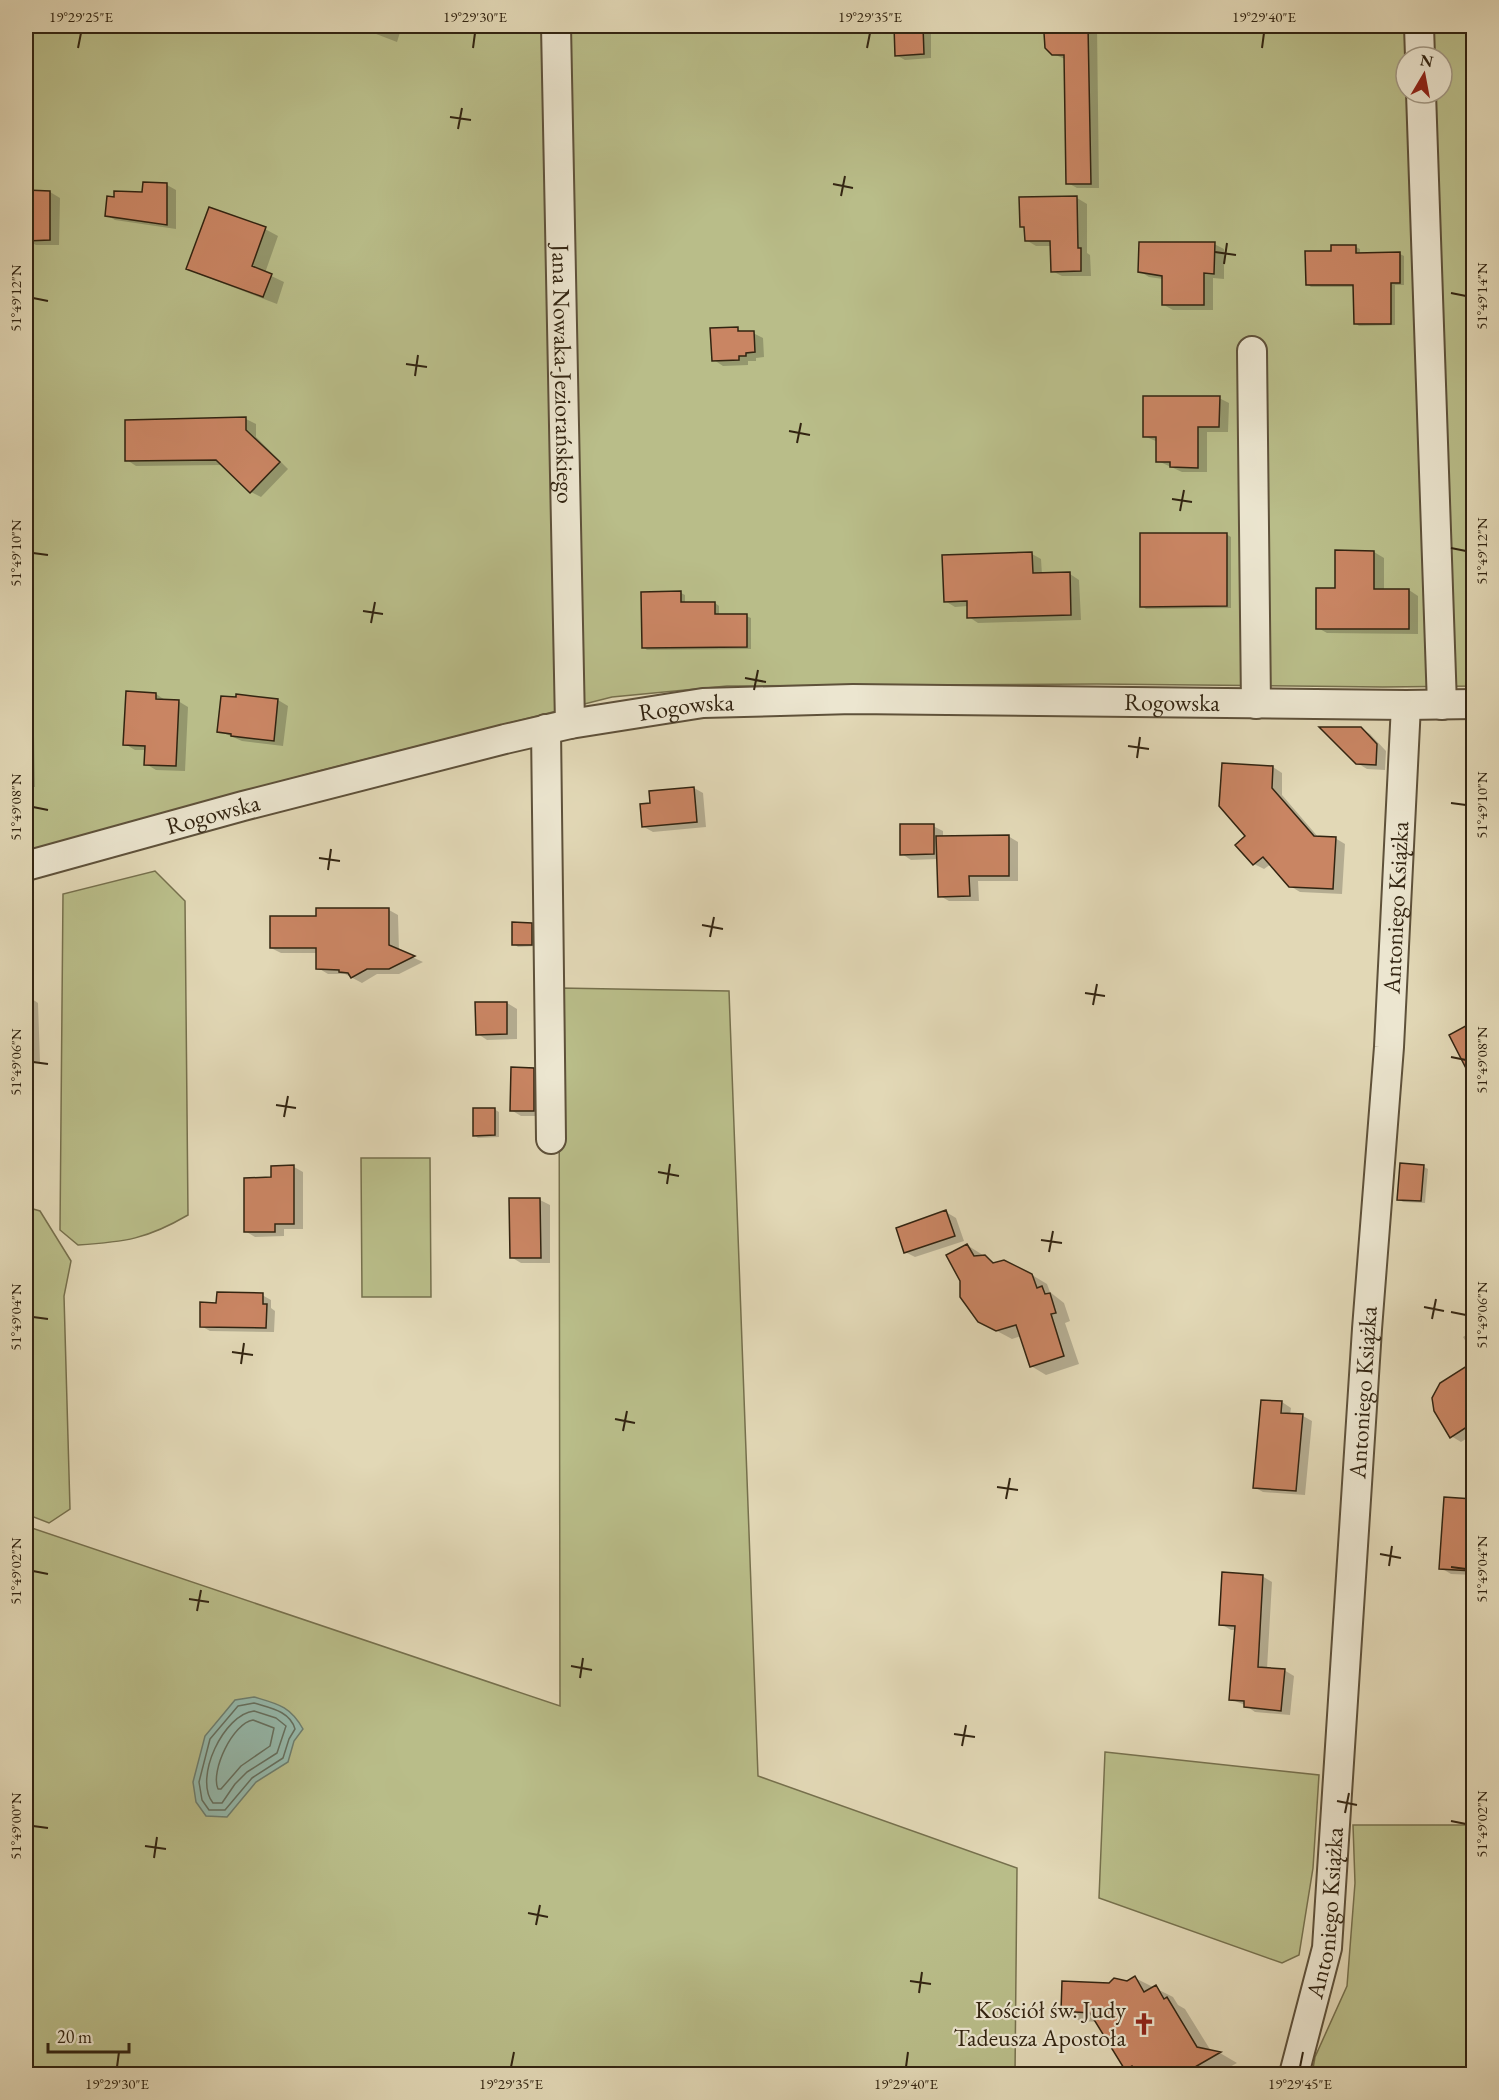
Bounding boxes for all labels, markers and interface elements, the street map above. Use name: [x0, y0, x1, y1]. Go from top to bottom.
text: 19°29'25"E: [49, 7, 114, 26]
text: 19°29'30"E: [443, 7, 508, 26]
text: 19°29'35"E: [838, 7, 903, 26]
text: 19°29'40"E: [1232, 7, 1297, 26]
north arrow: [1394, 45, 1454, 105]
text: N: [1418, 49, 1435, 72]
street label: Jana Nowaka-Jeziorańskiego: [545, 242, 582, 504]
text: 51°49'14"N: [1472, 262, 1491, 330]
text: 51°49'12"N: [6, 264, 25, 332]
text: 51°49'12"N: [1472, 517, 1491, 585]
text: 51°49'10"N: [6, 519, 25, 587]
street label: Rogowska: [636, 686, 735, 728]
street label: Rogowska: [1124, 686, 1221, 718]
text: 51°49'10"N: [1472, 771, 1491, 839]
text: 51°49'08"N: [6, 773, 25, 841]
street label: Rogowska: [162, 786, 263, 842]
street label: Antoniego Książka: [1376, 820, 1415, 996]
text: 51°49'08"N: [1472, 1026, 1491, 1094]
text: 51°49'06"N: [6, 1028, 25, 1096]
text: 51°49'06"N: [1472, 1281, 1491, 1349]
text: 51°49'04"N: [6, 1283, 25, 1351]
street label: Antoniego Książka: [1341, 1305, 1384, 1481]
text: 51°49'04"N: [1472, 1535, 1491, 1603]
text: 51°49'02"N: [6, 1537, 25, 1605]
text: 51°49'02"N: [1472, 1790, 1491, 1858]
text: 51°49'00"N: [6, 1792, 25, 1860]
street label: Antoniego Książka: [1298, 1826, 1350, 2003]
place label: Kościół św. Judy Tadeusza Apostoła: [953, 1994, 1126, 2053]
church icon: Kościół św. Judy Tadeusza Apostoła: [1131, 2011, 1157, 2037]
scale bar: [48, 2016, 129, 2054]
text: 20 m: [57, 2025, 92, 2048]
text: 19°29'30"E: [85, 2074, 150, 2093]
text: 19°29'35"E: [479, 2074, 544, 2093]
text: 19°29'40"E: [874, 2074, 939, 2093]
text: 19°29'45"E: [1268, 2074, 1333, 2093]

